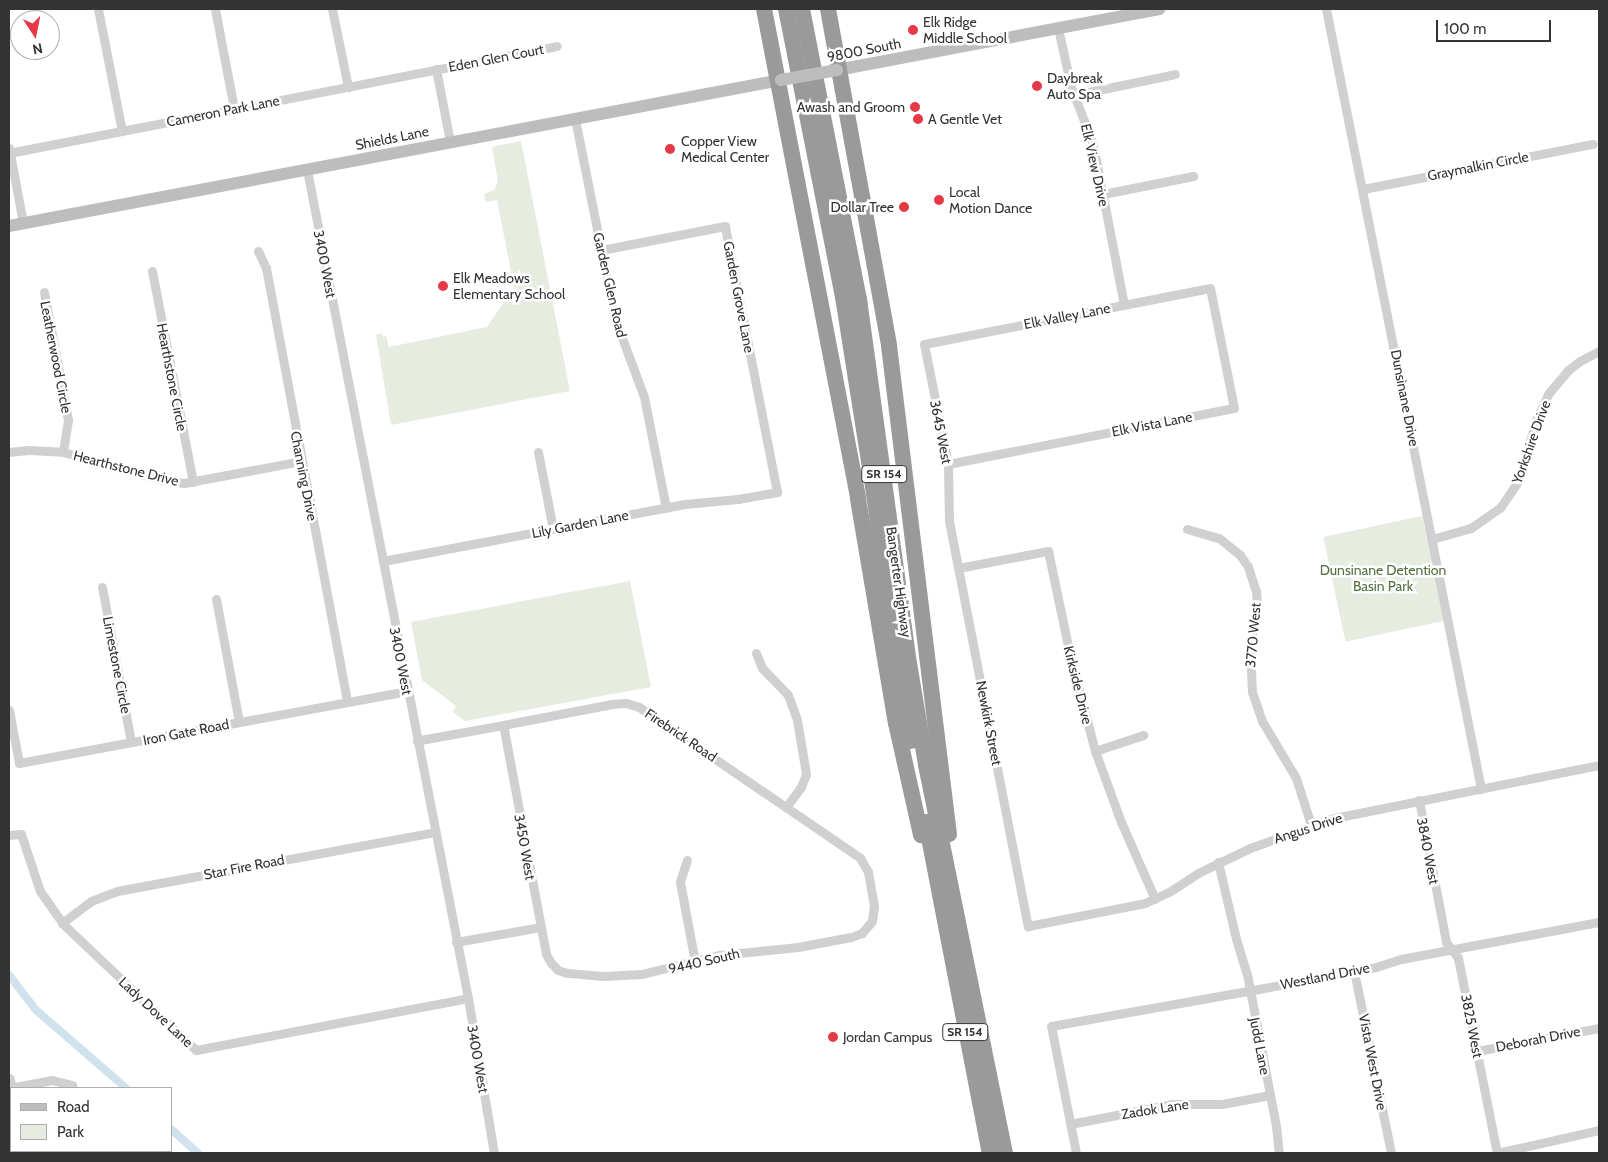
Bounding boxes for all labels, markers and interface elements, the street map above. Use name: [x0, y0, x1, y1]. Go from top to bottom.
north arrow: [10, 10, 60, 60]
scale bar: [1438, 10, 1553, 42]
place label: Elk Ridge Middle School: [923, 14, 1007, 46]
text: 100 m: [1444, 20, 1486, 38]
marker: Elk Ridge Middle School: [907, 24, 919, 36]
street label: 9800 South: [826, 35, 902, 65]
text: N: [31, 39, 44, 59]
street label: Eden Glen Court: [447, 41, 545, 75]
place label: Daybreak Auto Spa: [1047, 70, 1103, 102]
marker: Daybreak Auto Spa: [1031, 80, 1043, 92]
street label: Cameron Park Lane: [165, 92, 281, 130]
place label: Awash and Groom: [797, 99, 905, 115]
marker: Awash and Groom: [909, 101, 921, 113]
place label: A Gentle Vet: [928, 111, 1002, 127]
marker: A Gentle Vet: [912, 113, 924, 125]
street label: Elk View Drive: [1077, 122, 1113, 208]
street label: Shields Lane: [354, 123, 430, 153]
place label: Copper View Medical Center: [681, 133, 769, 166]
marker: Copper View Medical Center: [663, 142, 677, 156]
street label: Graymalkin Circle: [1426, 148, 1530, 184]
place label: Local Motion Dance: [949, 184, 1032, 216]
marker: Local Motion Dance: [933, 194, 945, 206]
place label: Dollar Tree: [830, 199, 894, 215]
marker: Dollar Tree: [898, 201, 910, 213]
street label: 3400 West: [310, 229, 340, 299]
street label: Garden Glen Road: [590, 231, 630, 339]
street label: Garden Grove Lane: [720, 240, 758, 354]
place label: Elk Meadows Elementary School: [453, 270, 565, 302]
marker: Elk Meadows Elementary School: [437, 280, 449, 292]
street label: Leatherwood Circle: [37, 299, 75, 415]
street label: Elk Valley Lane: [1022, 299, 1112, 333]
street label: Hearthstone Circle: [153, 322, 191, 432]
street label: Dunsinane Drive: [1387, 348, 1423, 448]
street label: Yorkshire Drive: [1508, 398, 1554, 486]
street label: 3645 West: [927, 399, 955, 465]
street label: Elk Vista Lane: [1110, 408, 1194, 440]
street label: Channing Drive: [287, 430, 321, 522]
street label: Hearthstone Drive: [72, 447, 180, 489]
road number: SR 154: [860, 464, 908, 484]
street label: Lily Garden Lane: [530, 506, 630, 542]
street label: Bangerter Highway: [883, 526, 915, 638]
park label: Dunsinane Detention Basin Park: [1320, 562, 1446, 594]
street label: 3770 West: [1242, 602, 1264, 668]
street label: Limestone Circle: [99, 615, 135, 715]
street label: 3400 West: [386, 626, 416, 696]
street label: Kirkside Drive: [1060, 644, 1096, 726]
street label: Newkirk Street: [973, 679, 1005, 767]
street label: Firebrick Road: [642, 705, 720, 765]
street label: Iron Gate Road: [141, 715, 231, 749]
street label: Angus Drive: [1272, 809, 1344, 847]
street label: 3450 West: [511, 813, 539, 881]
street label: 3840 West: [1413, 816, 1443, 886]
street label: Star Fire Road: [202, 851, 286, 883]
street label: 9440 South: [667, 945, 741, 977]
street label: Westland Drive: [1279, 959, 1371, 993]
street label: Lady Dove Lane: [115, 973, 197, 1051]
street label: 3825 West: [1458, 993, 1486, 1059]
street label: Vista West Drive: [1355, 1013, 1391, 1111]
street label: Judd Lane: [1246, 1016, 1274, 1076]
road number: SR 154: [941, 1022, 989, 1042]
street label: Deborah Drive: [1494, 1023, 1582, 1055]
street label: 3400 West: [464, 1024, 492, 1094]
place label: Jordan Campus: [843, 1029, 932, 1045]
marker: Jordan Campus: [827, 1031, 839, 1043]
legend: [10, 1087, 172, 1152]
street label: Zadok Lane: [1120, 1095, 1190, 1123]
text: Road: [57, 1098, 90, 1116]
text: Park: [57, 1123, 84, 1141]

